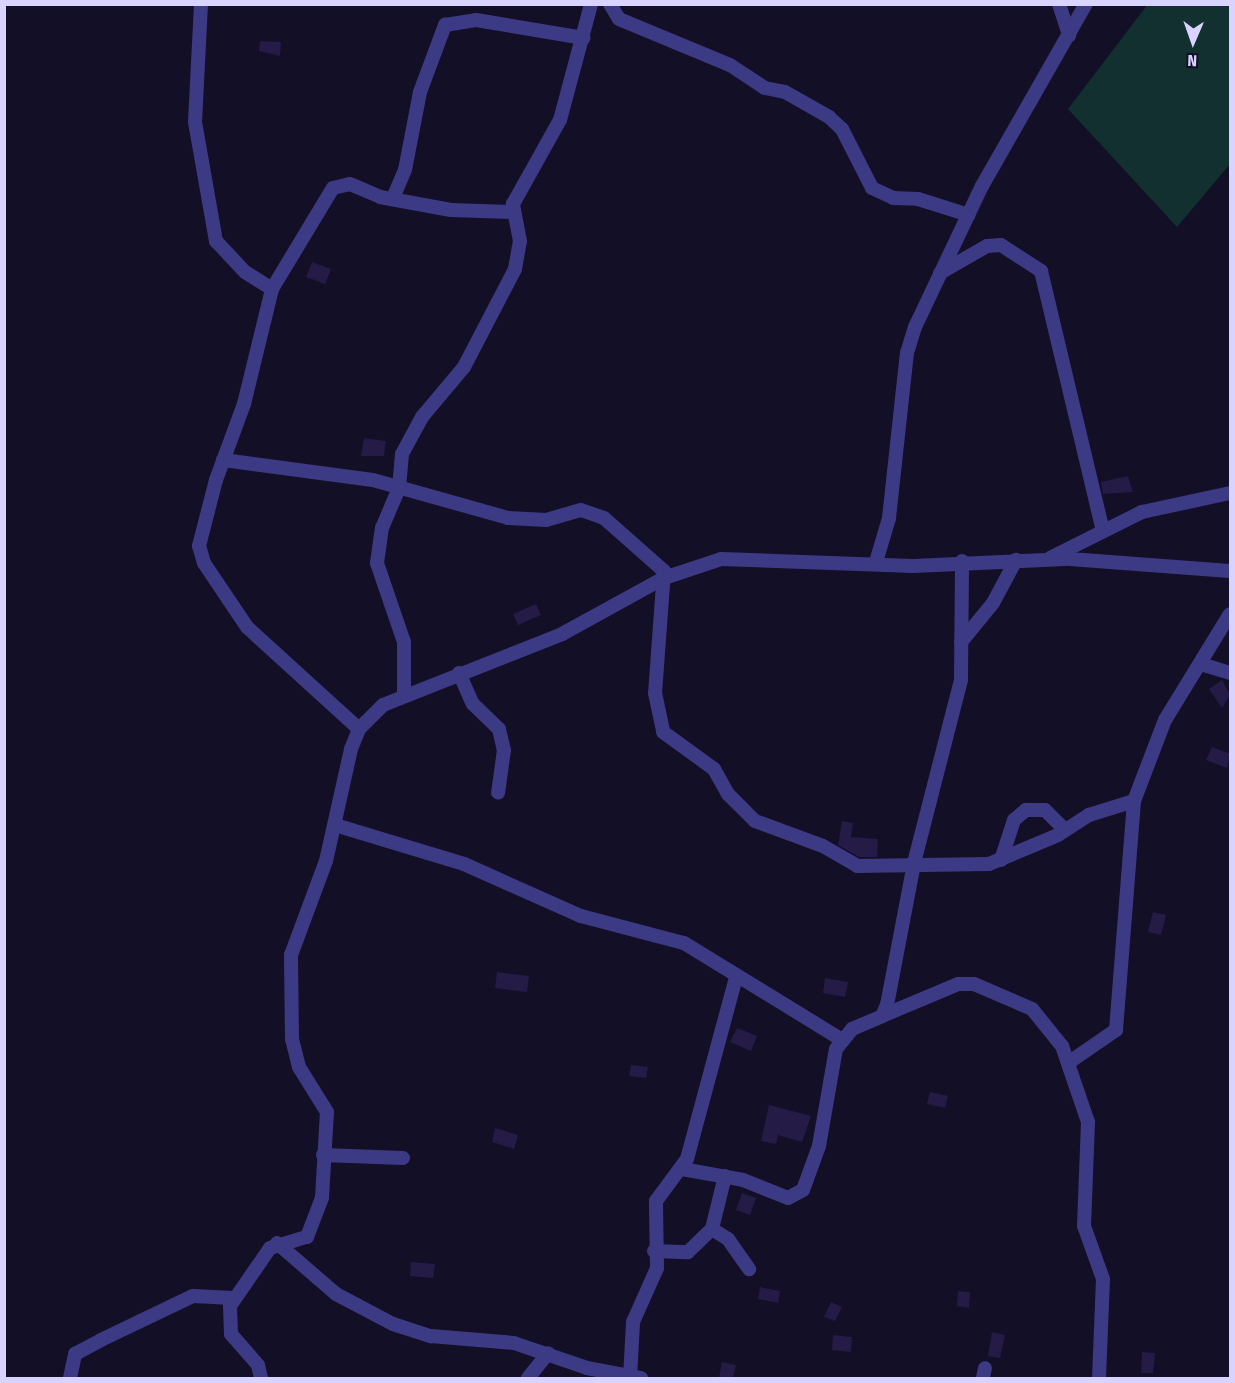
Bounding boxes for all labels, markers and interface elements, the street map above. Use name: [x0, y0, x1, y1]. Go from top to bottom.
north arrow: [1163, 12, 1223, 72]
text: N: [1187, 51, 1197, 70]

